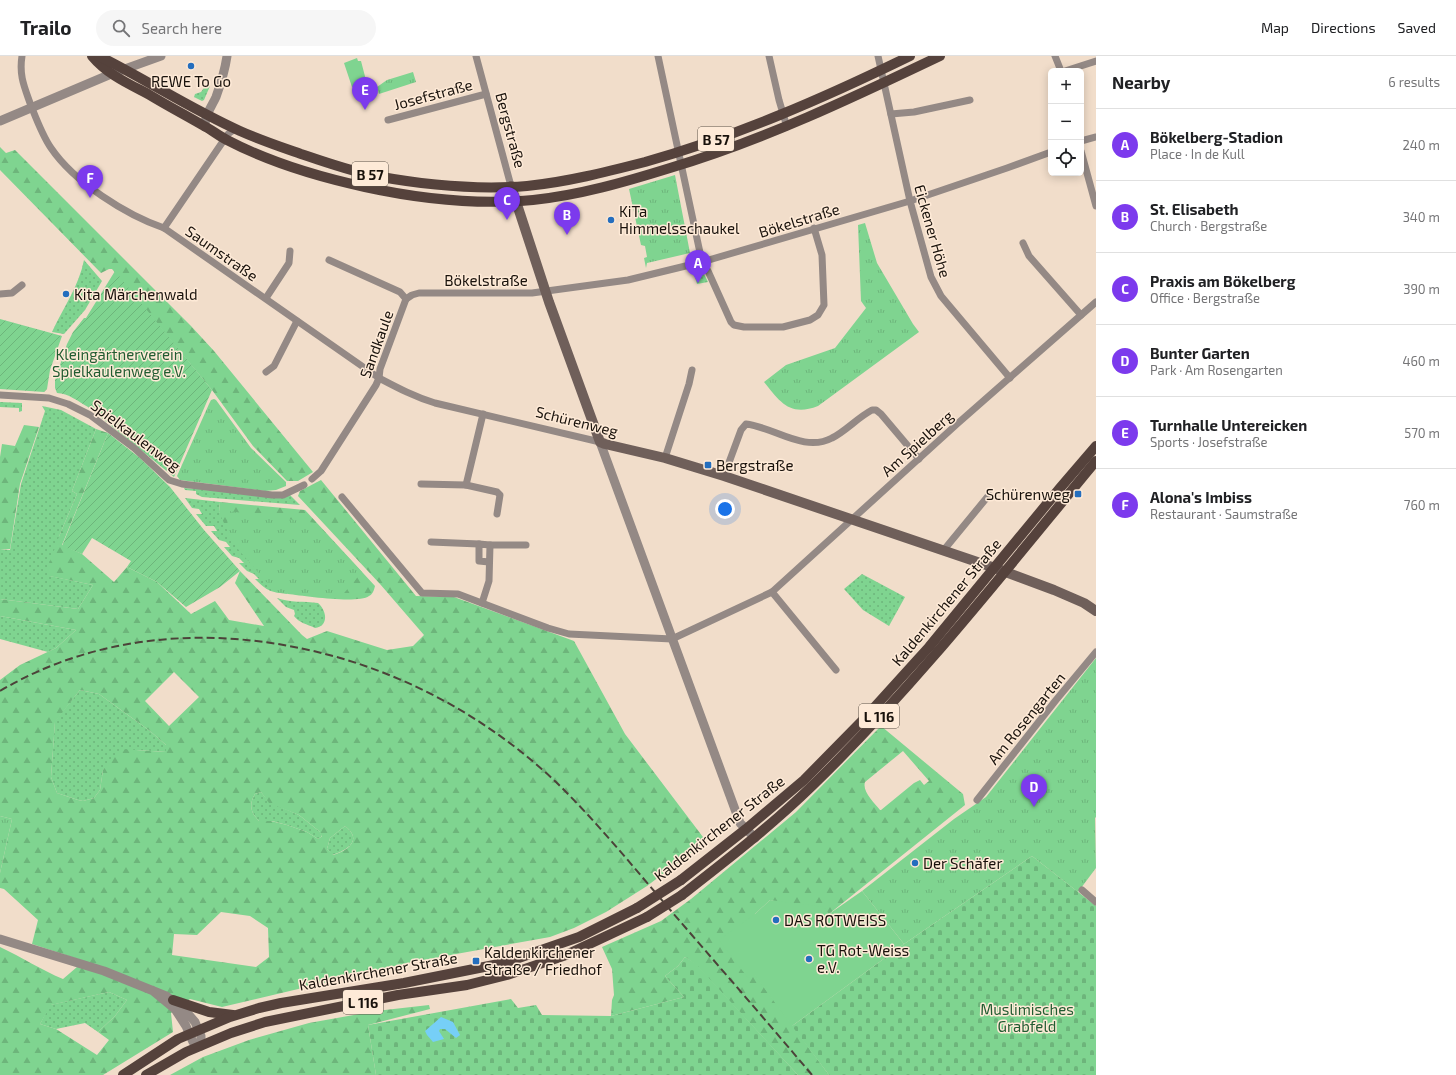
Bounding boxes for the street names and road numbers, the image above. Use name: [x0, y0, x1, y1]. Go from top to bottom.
street label: Josefstraße: [392, 75, 474, 113]
street label: Bergstraße: [492, 90, 530, 170]
road number: B 57: [698, 127, 734, 151]
road number: B 57: [352, 162, 388, 186]
street label: Eickener Höhe: [911, 182, 955, 280]
street label: Bökelstraße: [756, 199, 842, 241]
street label: Saumstraße: [182, 222, 262, 284]
street label: Bökelstraße: [444, 271, 528, 289]
street label: Sandkaule: [355, 308, 397, 380]
street label: Spielkaulenweg: [88, 395, 185, 475]
street label: Schürenweg: [534, 402, 621, 440]
street label: Am Spielberg: [878, 406, 957, 480]
street label: Kaldenkirchener Straße: [888, 535, 1004, 669]
street label: Am Rosengarten: [983, 668, 1069, 768]
road number: L 116: [859, 704, 899, 728]
street label: Kaldenkirchener Straße: [650, 772, 788, 884]
street label: Kaldenkirchener Straße: [297, 948, 459, 994]
road number: L 116: [343, 990, 383, 1014]

